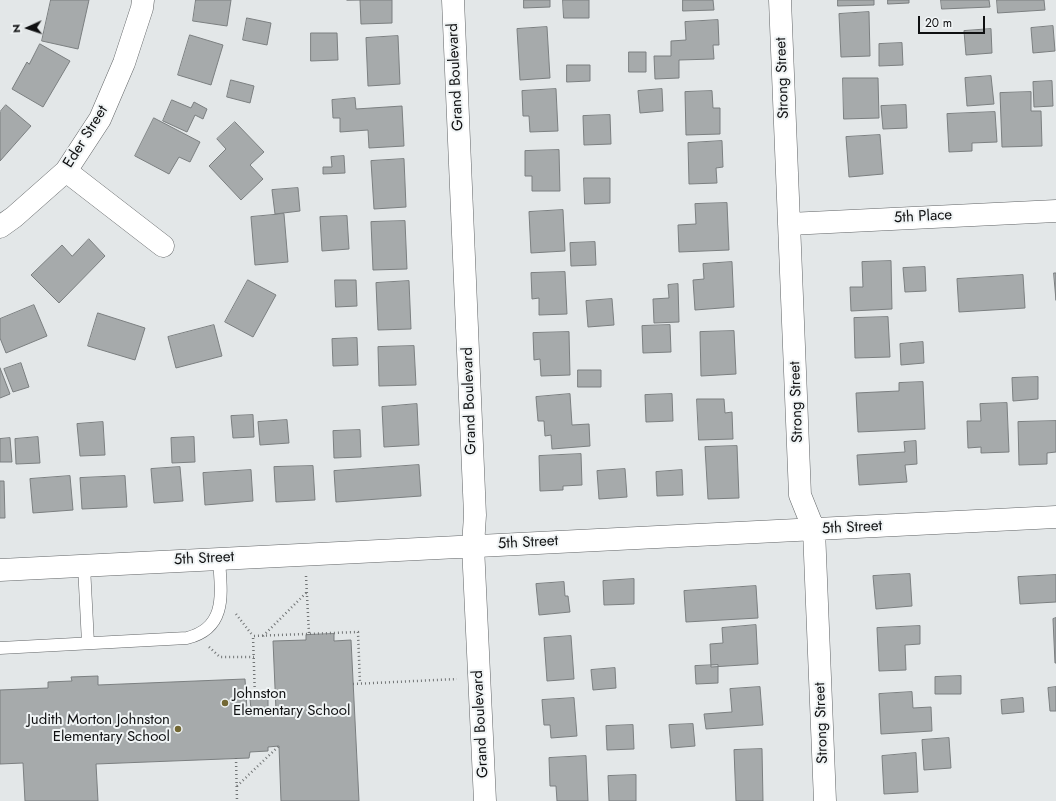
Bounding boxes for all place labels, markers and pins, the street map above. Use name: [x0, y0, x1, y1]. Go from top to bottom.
place label: Johnston Elementary School: [233, 685, 350, 720]
marker: Johnston Elementary School: [220, 698, 230, 708]
place label: Judith Morton Johnston Elementary School: [27, 711, 170, 746]
marker: Judith Morton Johnston Elementary School: [173, 724, 183, 734]

